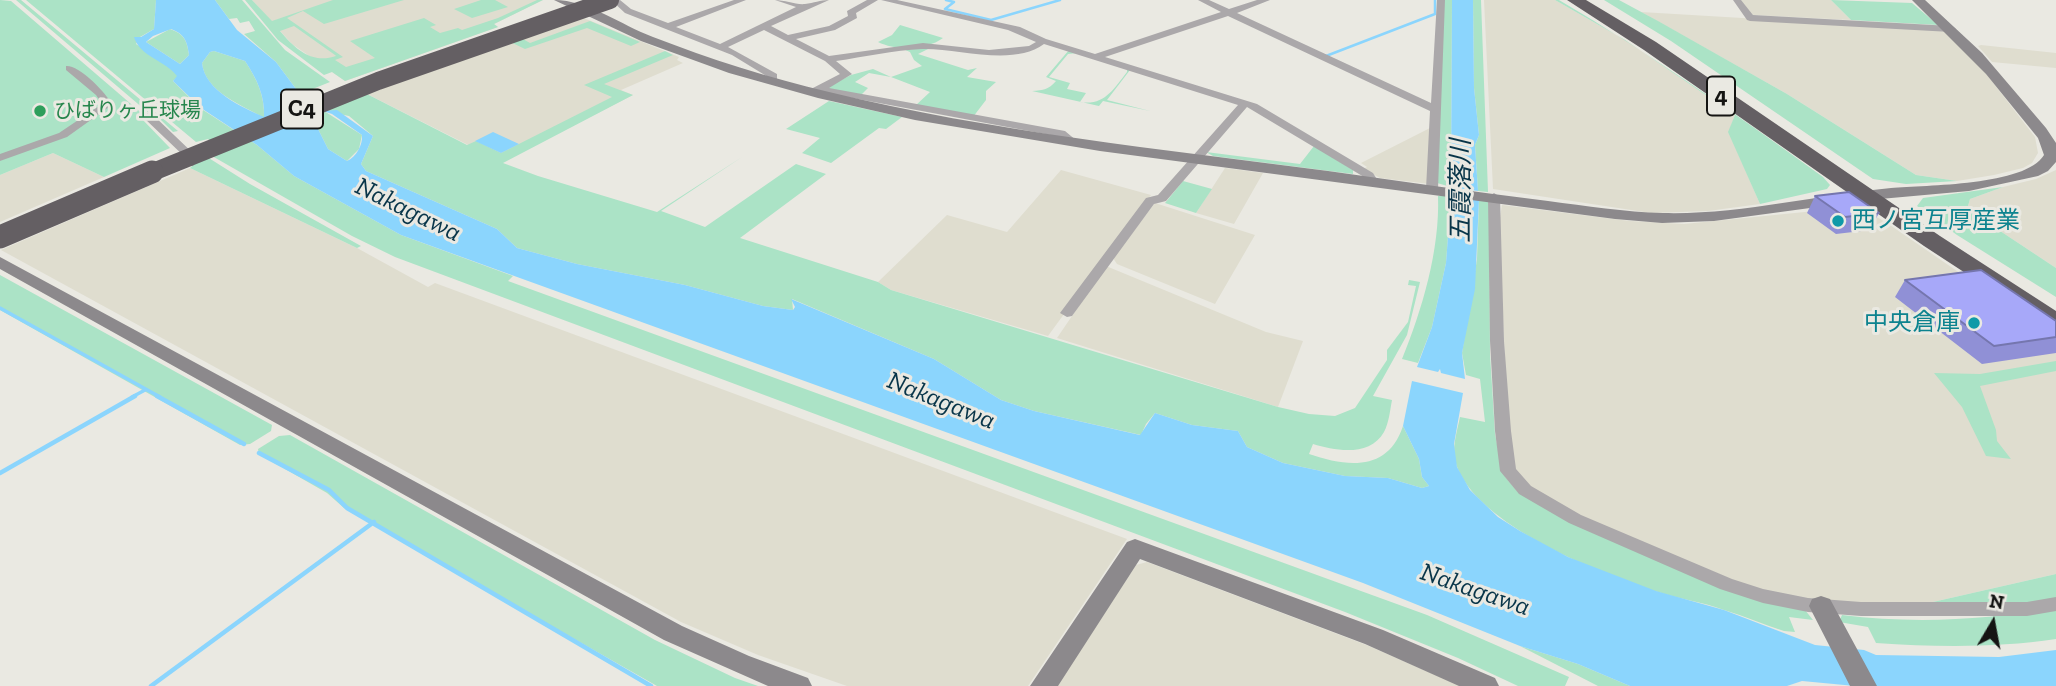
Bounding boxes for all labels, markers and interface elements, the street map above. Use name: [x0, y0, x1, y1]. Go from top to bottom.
road number: 4: [1707, 76, 1735, 116]
road number: C4: [281, 90, 323, 128]
place label: ひばりヶ丘球場: [54, 98, 201, 124]
marker: ひばりヶ丘球場: [32, 103, 48, 119]
water label: 五霞落川: [1446, 139, 1478, 243]
water label: Nakagawa: [350, 171, 466, 249]
place label: 西ノ宮互厚産業: [1852, 207, 2020, 235]
marker: 西ノ宮互厚産業: [1830, 213, 1846, 229]
place label: 中央倉庫: [1864, 309, 1960, 337]
marker: 中央倉庫: [1966, 315, 1982, 331]
water label: Nakagawa: [882, 365, 1000, 437]
water label: Nakagawa: [1416, 557, 1534, 623]
north arrow: [1958, 588, 2028, 658]
text: N: [1988, 589, 2006, 614]

